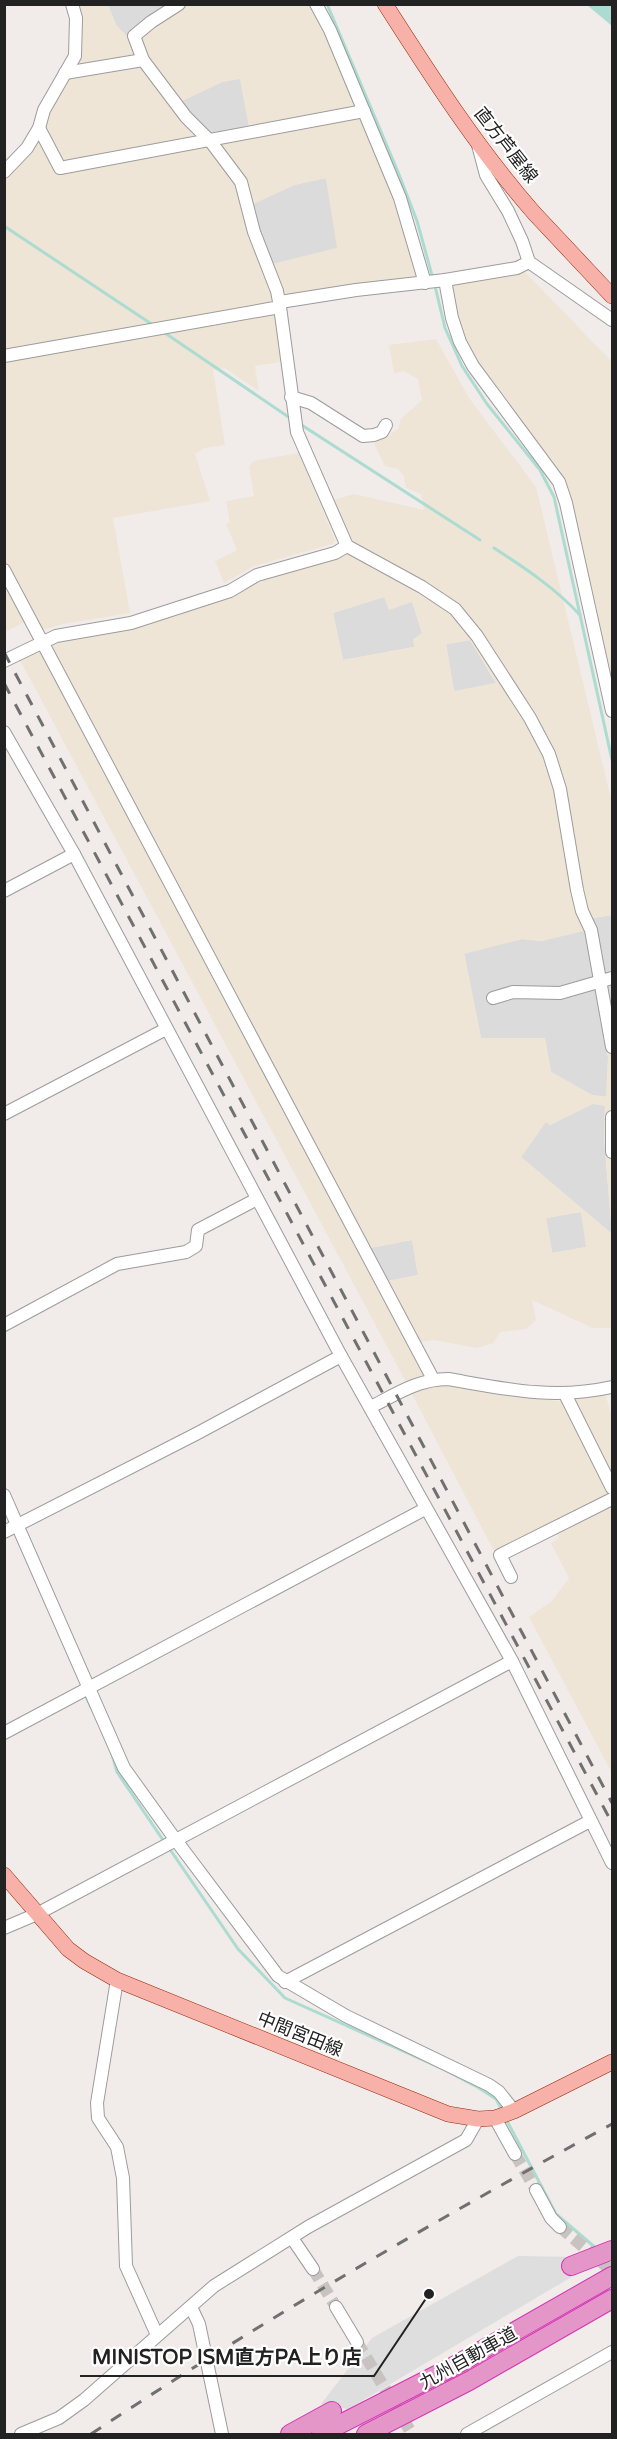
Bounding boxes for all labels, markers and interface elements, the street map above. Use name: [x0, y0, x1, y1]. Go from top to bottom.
street label: 直方芦屋線: [470, 103, 542, 187]
street label: 中間宮田線: [254, 2007, 346, 2061]
street label: 九州自動車道: [415, 2322, 521, 2394]
callout: MINISTOP ISM直方PA上り店: [80, 2338, 374, 2376]
text: MINISTOP ISM直方PA上り店: [92, 2346, 362, 2370]

